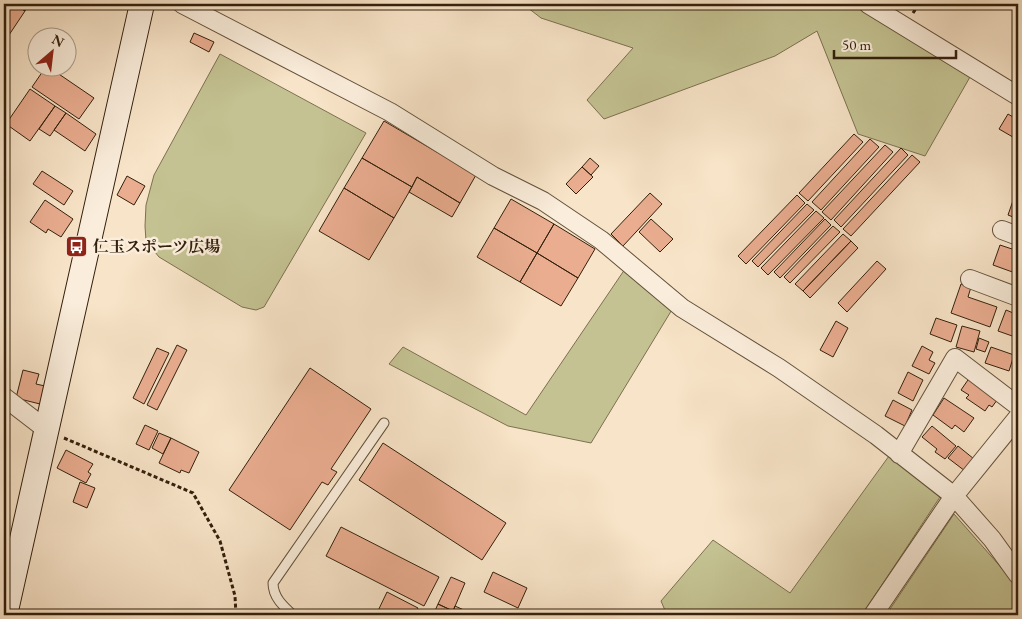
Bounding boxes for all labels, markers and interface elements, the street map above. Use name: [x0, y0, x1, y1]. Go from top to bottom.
north arrow: [28, 28, 78, 78]
scale bar: [834, 28, 957, 60]
text: N: [49, 30, 68, 51]
text: 50 m: [842, 35, 871, 54]
bus stop icon: 仁玉スポーツ広場: [65, 234, 89, 258]
place label: 仁玉スポーツ広場: [93, 236, 220, 257]

